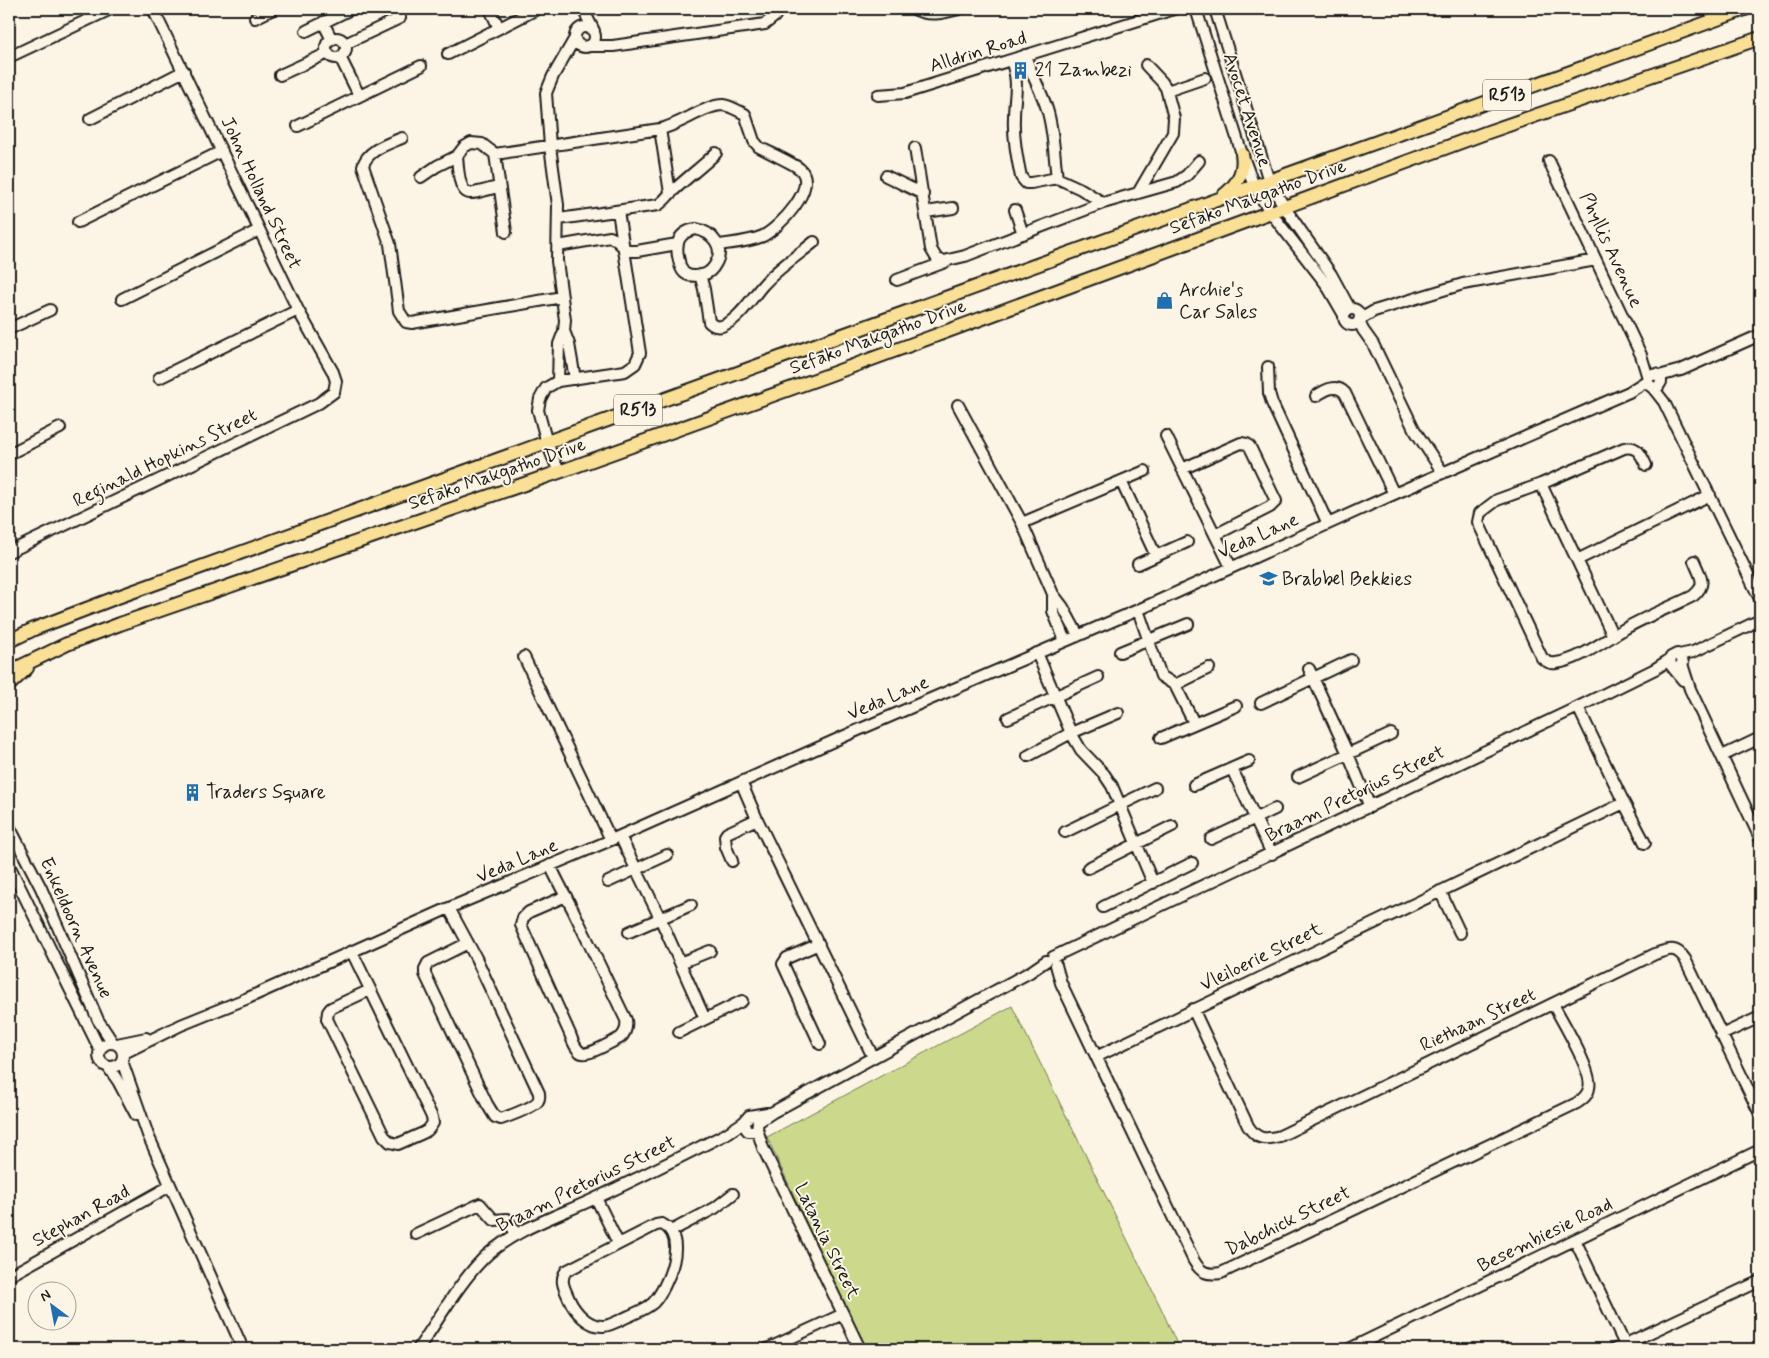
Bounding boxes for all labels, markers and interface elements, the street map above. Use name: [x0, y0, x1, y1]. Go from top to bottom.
street label: Alldrin Road: [926, 25, 1030, 79]
street label: Avocet Avenue: [1217, 50, 1277, 170]
place label: 21 Zambezi: [1035, 58, 1132, 83]
building icon: 21 Zambezi: [1011, 60, 1031, 80]
road number: R513: [1483, 80, 1531, 110]
street label: John Holland Street: [215, 113, 307, 273]
street label: Sefako Makgatho Drive: [1166, 153, 1351, 242]
street label: Phyllis Avenue: [1573, 188, 1649, 312]
place label: Archie's Car Sales: [1179, 278, 1257, 325]
shop icon: Archie's Car Sales: [1155, 291, 1175, 311]
street label: Sefako Makgatho Drive: [786, 293, 971, 382]
road number: R513: [614, 394, 662, 426]
street label: Reginald Hopkins Street: [69, 403, 262, 516]
street label: Sefako Makgatho Drive: [405, 432, 590, 518]
street label: Veda Lane: [1214, 507, 1302, 565]
place label: Brabbel Bekkies: [1282, 567, 1412, 592]
school or university icon: Brabbel Bekkies: [1258, 569, 1278, 589]
street label: Veda Lane: [844, 670, 932, 726]
street label: Braam Pretorius Street: [1261, 740, 1449, 848]
place label: Traders Square: [206, 780, 326, 805]
building icon: Traders Square: [182, 782, 202, 802]
street label: Veda Lane: [473, 833, 561, 889]
street label: Enkeldoorn Avenue: [34, 853, 118, 1003]
street label: Vleiloerie Street: [1196, 917, 1326, 997]
street label: Riethaan Street: [1416, 982, 1540, 1058]
street label: Braam Pretorius Street: [492, 1130, 680, 1238]
street label: Stephan Road: [28, 1179, 134, 1253]
street label: Latania Street: [788, 1179, 866, 1303]
street label: Dabchick Street: [1221, 1180, 1355, 1262]
street label: Besembiesie Road: [1473, 1192, 1617, 1278]
north arrow: [28, 1280, 78, 1330]
text: N: [37, 1286, 54, 1306]

